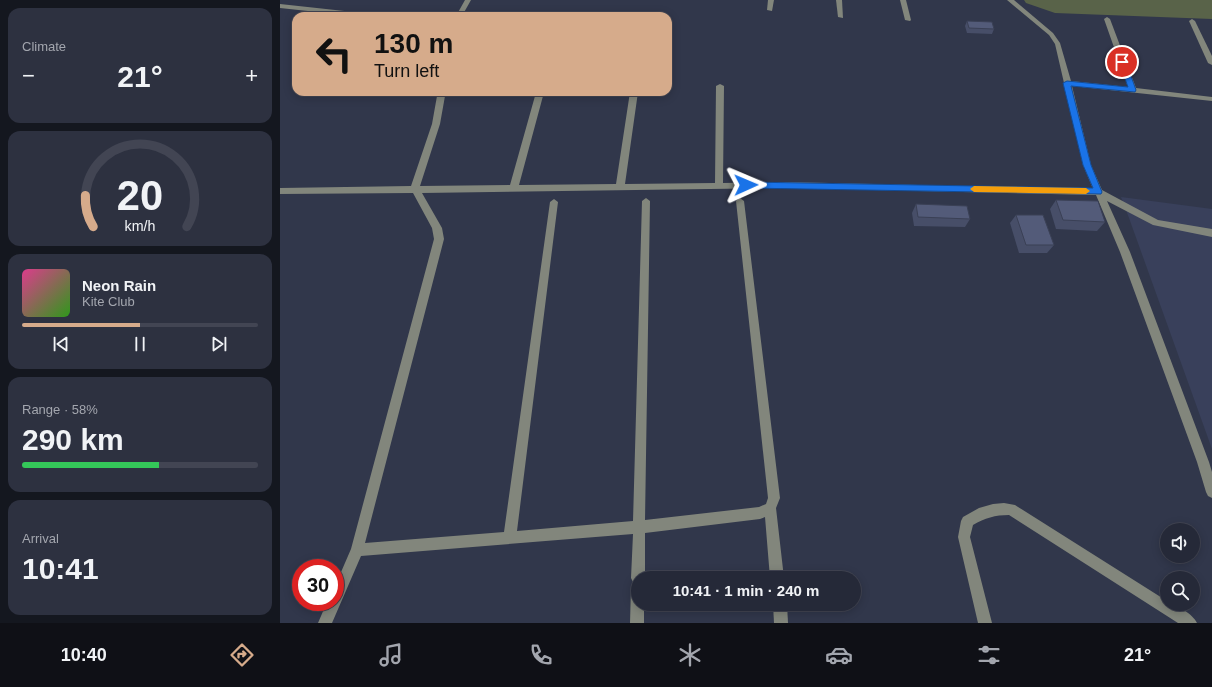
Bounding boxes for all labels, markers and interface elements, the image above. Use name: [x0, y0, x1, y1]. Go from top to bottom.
icon: left: [308, 28, 360, 80]
text: 130 m: [374, 28, 453, 59]
text: Climate: [22, 39, 66, 54]
pin: [1105, 45, 1139, 79]
icon: arrive: [1111, 51, 1133, 73]
text: 21°: [117, 60, 163, 93]
text: Turn left: [374, 61, 439, 81]
text: −: [22, 63, 35, 88]
text: +: [245, 63, 258, 88]
position arrow: [725, 164, 767, 206]
text: 20: [117, 171, 163, 218]
text: km/h: [125, 217, 156, 233]
text: Neon Rain: [82, 277, 156, 294]
text: Kite Club: [82, 294, 135, 309]
icon: previous: [50, 333, 72, 355]
icon: pause: [129, 333, 151, 355]
icon: next: [208, 333, 230, 355]
text: Range · 58%: [22, 402, 98, 417]
text: 290 km: [22, 423, 124, 456]
map controls: [1160, 523, 1200, 611]
button: sound: [1160, 523, 1200, 563]
text: Arrival: [22, 531, 59, 546]
text: 10:41: [22, 552, 99, 585]
speed limit sign: 30: [292, 559, 344, 611]
button: search: [1160, 571, 1200, 611]
text: 10:41 · 1 min · 240 m: [673, 582, 819, 599]
icon: directions: [228, 641, 256, 669]
icon: music: [377, 641, 405, 669]
icon: phone: [527, 641, 555, 669]
icon: climate: [676, 641, 704, 669]
icon: car: [825, 641, 853, 669]
icon: filters: [975, 641, 1003, 669]
text: 10:40: [61, 645, 107, 665]
text: 21°: [1124, 645, 1151, 665]

